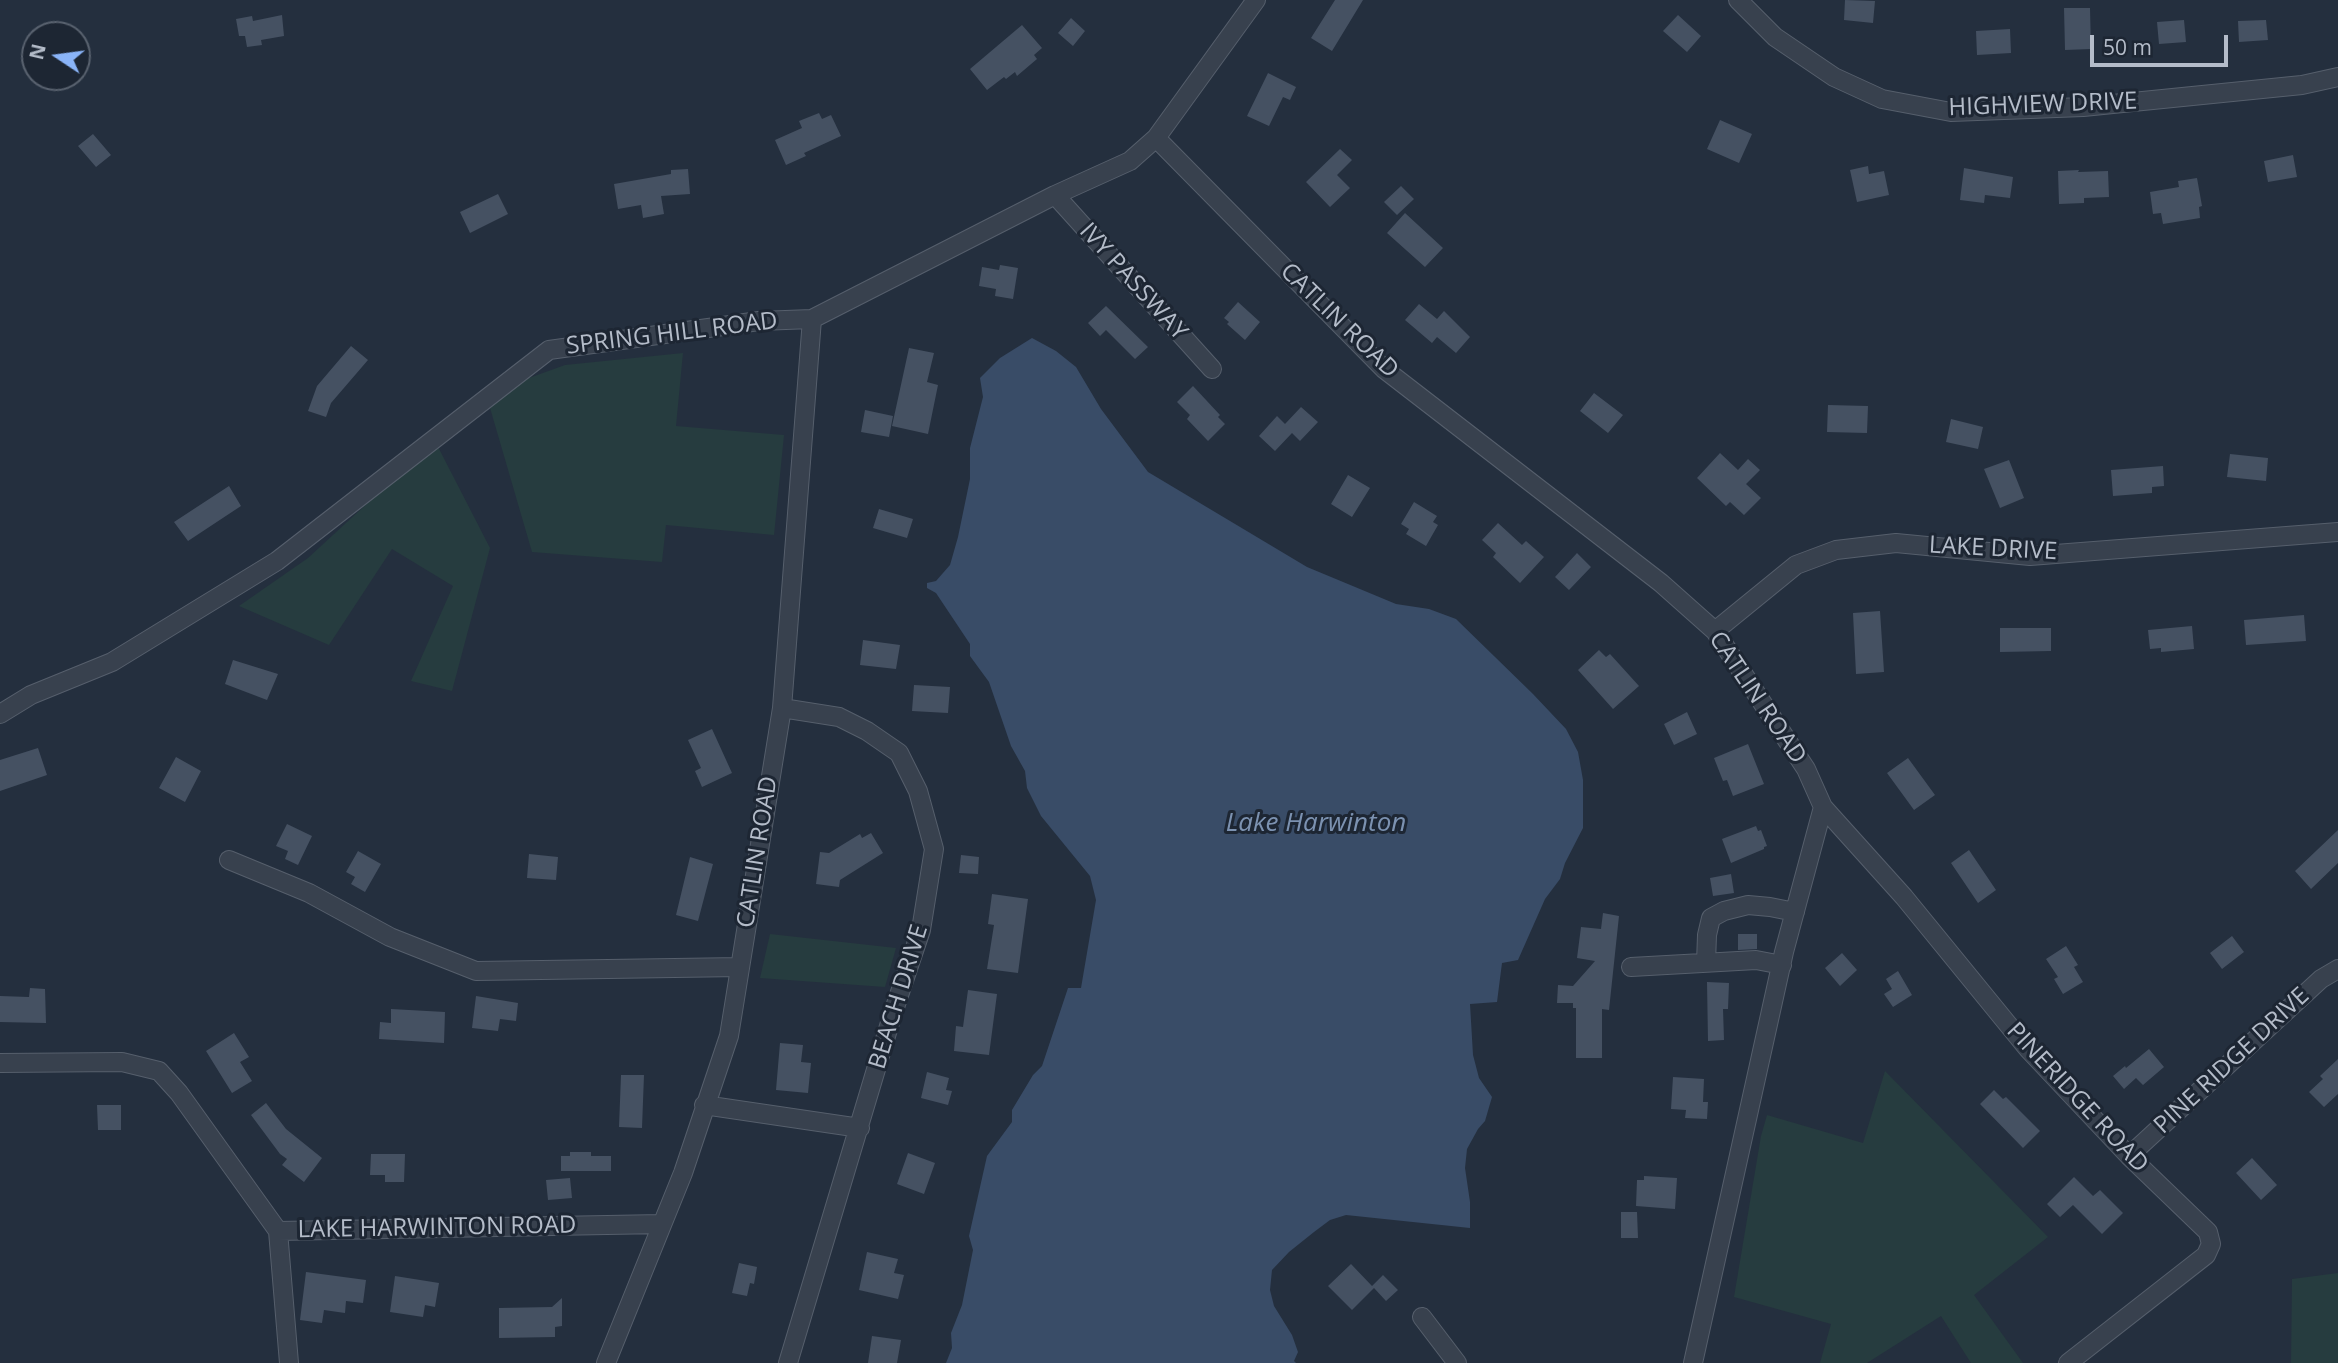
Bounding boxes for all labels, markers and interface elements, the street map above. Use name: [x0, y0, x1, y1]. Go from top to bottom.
north arrow: [21, 21, 91, 91]
scale bar: [2093, 21, 2231, 65]
text: 50 m: [2103, 33, 2152, 61]
text: N: [23, 41, 52, 62]
street label: HIGHVIEW DRIVE: [1948, 87, 2138, 123]
street label: IVY PASSWAY: [1073, 218, 1193, 346]
street label: CATLIN ROAD: [1274, 257, 1404, 385]
street label: SPRING HILL ROAD: [565, 307, 779, 361]
street label: LAKE DRIVE: [1928, 531, 2058, 567]
street label: CATLIN ROAD: [1702, 626, 1812, 770]
street label: CATLIN ROAD: [732, 774, 784, 930]
water label: Lake Harwinton: [1226, 808, 1406, 840]
street label: BEACH DRIVE: [863, 921, 935, 1073]
street label: PINE RIDGE DRIVE: [2149, 982, 2315, 1140]
street label: PINERIDGE ROAD: [2000, 1017, 2154, 1179]
street label: LAKE HARWINTON ROAD: [297, 1211, 577, 1245]

